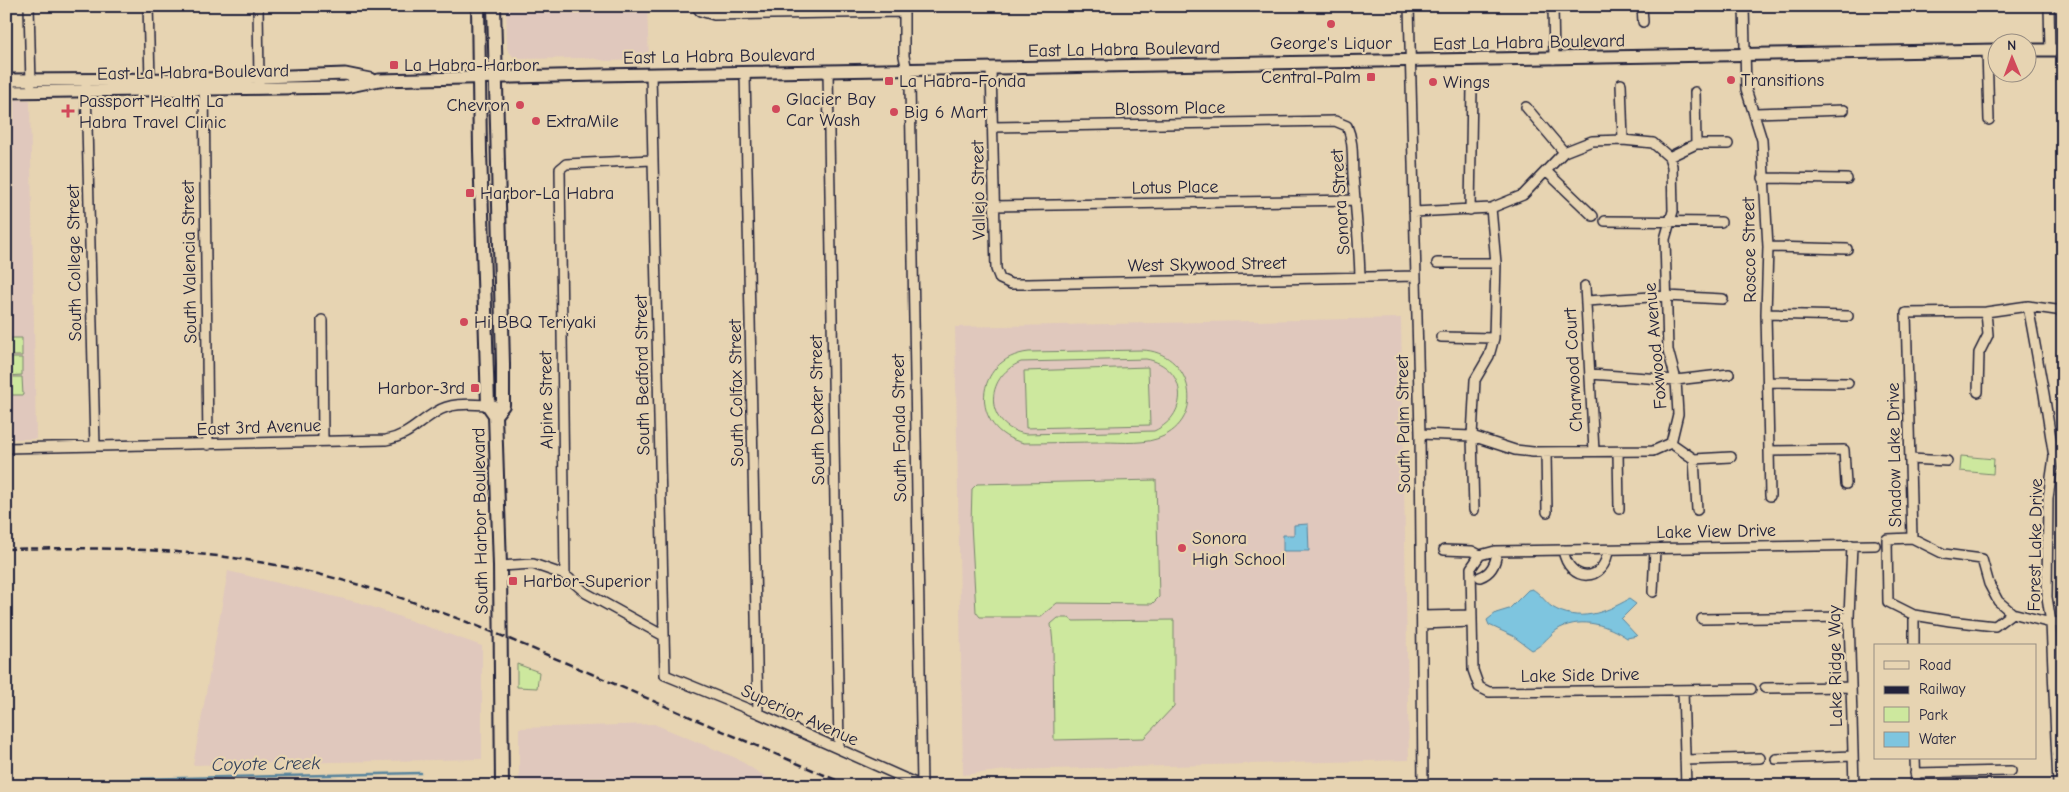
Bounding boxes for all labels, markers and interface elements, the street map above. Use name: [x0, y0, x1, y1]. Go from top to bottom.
marker: George's Liquor: [1325, 18, 1337, 30]
street label: East La Habra Boulevard: [1433, 30, 1625, 55]
north arrow: [1986, 32, 2036, 82]
place label: George's Liquor: [1270, 33, 1393, 54]
street label: East La Habra Boulevard: [1028, 37, 1220, 62]
text: N: [2007, 37, 2016, 54]
street label: East La Habra Boulevard: [623, 44, 815, 69]
place label: La Habra-Harbor: [404, 55, 540, 76]
marker: La Habra-Harbor: [388, 59, 400, 71]
street label: East La Habra Boulevard: [97, 60, 289, 85]
place label: Central-Palm: [1261, 67, 1361, 88]
place label: Transitions: [1741, 70, 1824, 91]
place label: La Habra-Fonda: [899, 71, 1026, 92]
marker: Central-Palm: [1365, 71, 1377, 83]
place label: Wings: [1443, 72, 1490, 93]
marker: Transitions: [1725, 74, 1737, 86]
marker: La Habra-Fonda: [883, 75, 895, 87]
marker: Wings: [1427, 76, 1439, 88]
place label: Glacier Bay Car Wash: [786, 89, 877, 131]
place label: Passport Health La Habra Travel Clinic: [79, 91, 227, 133]
place label: Chevron: [446, 95, 510, 116]
street label: Blossom Place: [1114, 97, 1226, 120]
marker: Chevron: [514, 99, 526, 111]
place label: Big 6 Mart: [904, 102, 988, 123]
marker: Glacier Bay Car Wash: [770, 103, 782, 115]
marker: Passport Health La Habra Travel Clinic: [61, 104, 75, 118]
marker: Big 6 Mart: [888, 106, 900, 118]
place label: ExtraMile: [546, 111, 619, 132]
marker: ExtraMile: [530, 115, 542, 127]
street label: Vallejo Street: [967, 139, 990, 240]
street label: Sonora Street: [1326, 147, 1355, 256]
street label: Lotus Place: [1131, 176, 1219, 199]
street label: South Valencia Street: [178, 179, 201, 344]
place label: Harbor-La Habra: [480, 183, 614, 204]
street label: South College Street: [63, 184, 86, 341]
marker: Harbor-La Habra: [464, 187, 476, 199]
street label: Roscoe Street: [1738, 196, 1761, 303]
street label: West Skywood Street: [1127, 253, 1287, 276]
street label: Foxwood Avenue: [1640, 282, 1671, 410]
street label: South Bedford Street: [631, 294, 654, 455]
street label: Charwood Court: [1560, 307, 1587, 433]
place label: Hi BBQ Teriyaki: [474, 312, 596, 333]
marker: Hi BBQ Teriyaki: [458, 316, 470, 328]
street label: South Colfax Street: [725, 318, 748, 467]
street label: South Dexter Street: [806, 334, 829, 485]
street label: Alpine Street: [535, 350, 558, 449]
street label: South Fonda Street: [888, 353, 911, 502]
street label: South Palm Street: [1392, 354, 1415, 493]
place label: Harbor-3rd: [377, 378, 465, 399]
marker: Harbor-3rd: [469, 382, 481, 394]
street label: Shadow Lake Drive: [1883, 382, 1906, 527]
street label: East 3rd Avenue: [196, 415, 322, 440]
street label: South Harbor Boulevard: [468, 427, 493, 614]
street label: Forest Lake Drive: [2024, 478, 2047, 612]
street label: Lake View Drive: [1656, 520, 1776, 543]
place label: Sonora High School: [1192, 528, 1286, 570]
marker: Sonora High School: [1176, 542, 1188, 554]
place label: Harbor-Superior: [523, 571, 652, 592]
marker: Harbor-Superior: [507, 575, 519, 587]
street label: Lake Ridge Way: [1824, 604, 1847, 727]
legend: [1874, 644, 2036, 760]
text: Road: [1919, 656, 1951, 674]
street label: Lake Side Drive: [1520, 664, 1640, 687]
street label: Superior Avenue: [738, 680, 862, 751]
text: Railway: [1919, 680, 1966, 698]
text: Park: [1919, 706, 1948, 724]
text: Water: [1919, 730, 1956, 748]
water label: Coyote Creek: [211, 752, 321, 776]

